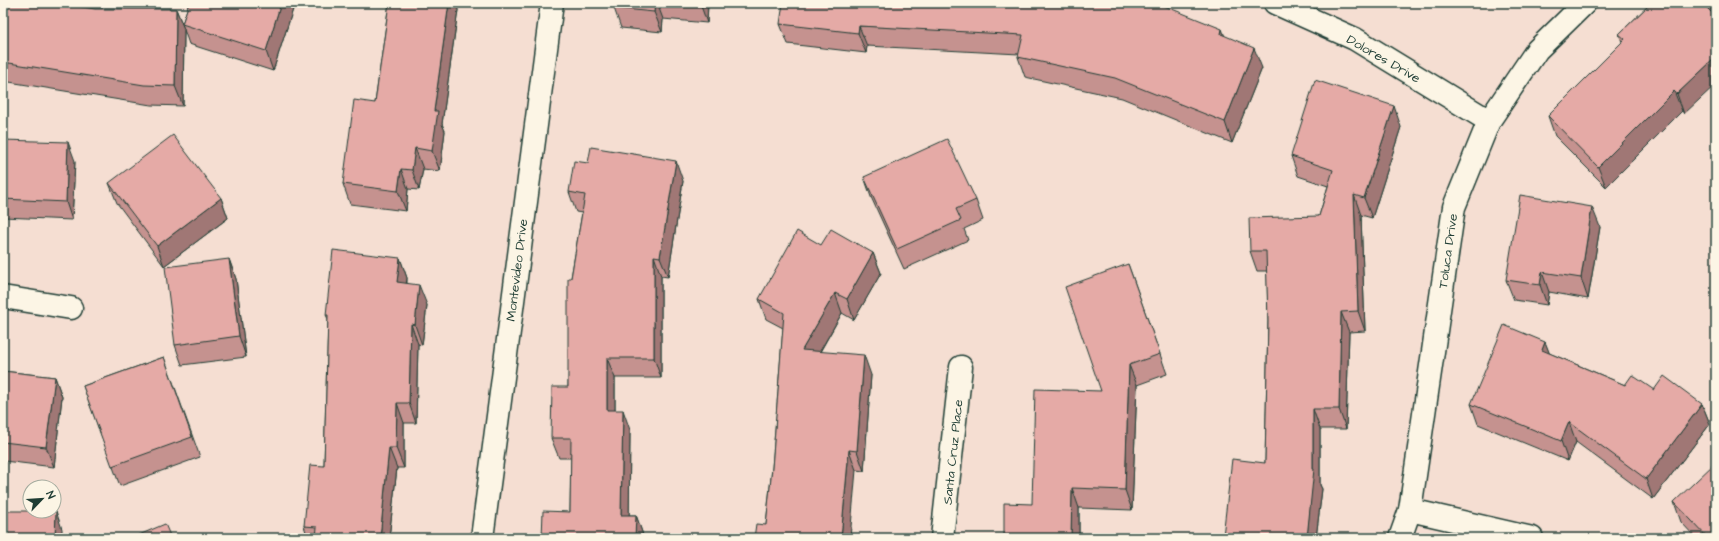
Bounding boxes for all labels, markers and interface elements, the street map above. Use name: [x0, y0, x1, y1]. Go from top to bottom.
street label: Dolores Drive: [1343, 30, 1424, 87]
street label: Toluca Drive: [1434, 213, 1462, 290]
street label: Montevideo Drive: [502, 218, 532, 322]
street label: Santa Cruz Place: [939, 399, 967, 505]
north arrow: [22, 479, 62, 519]
text: N: [42, 489, 59, 501]

